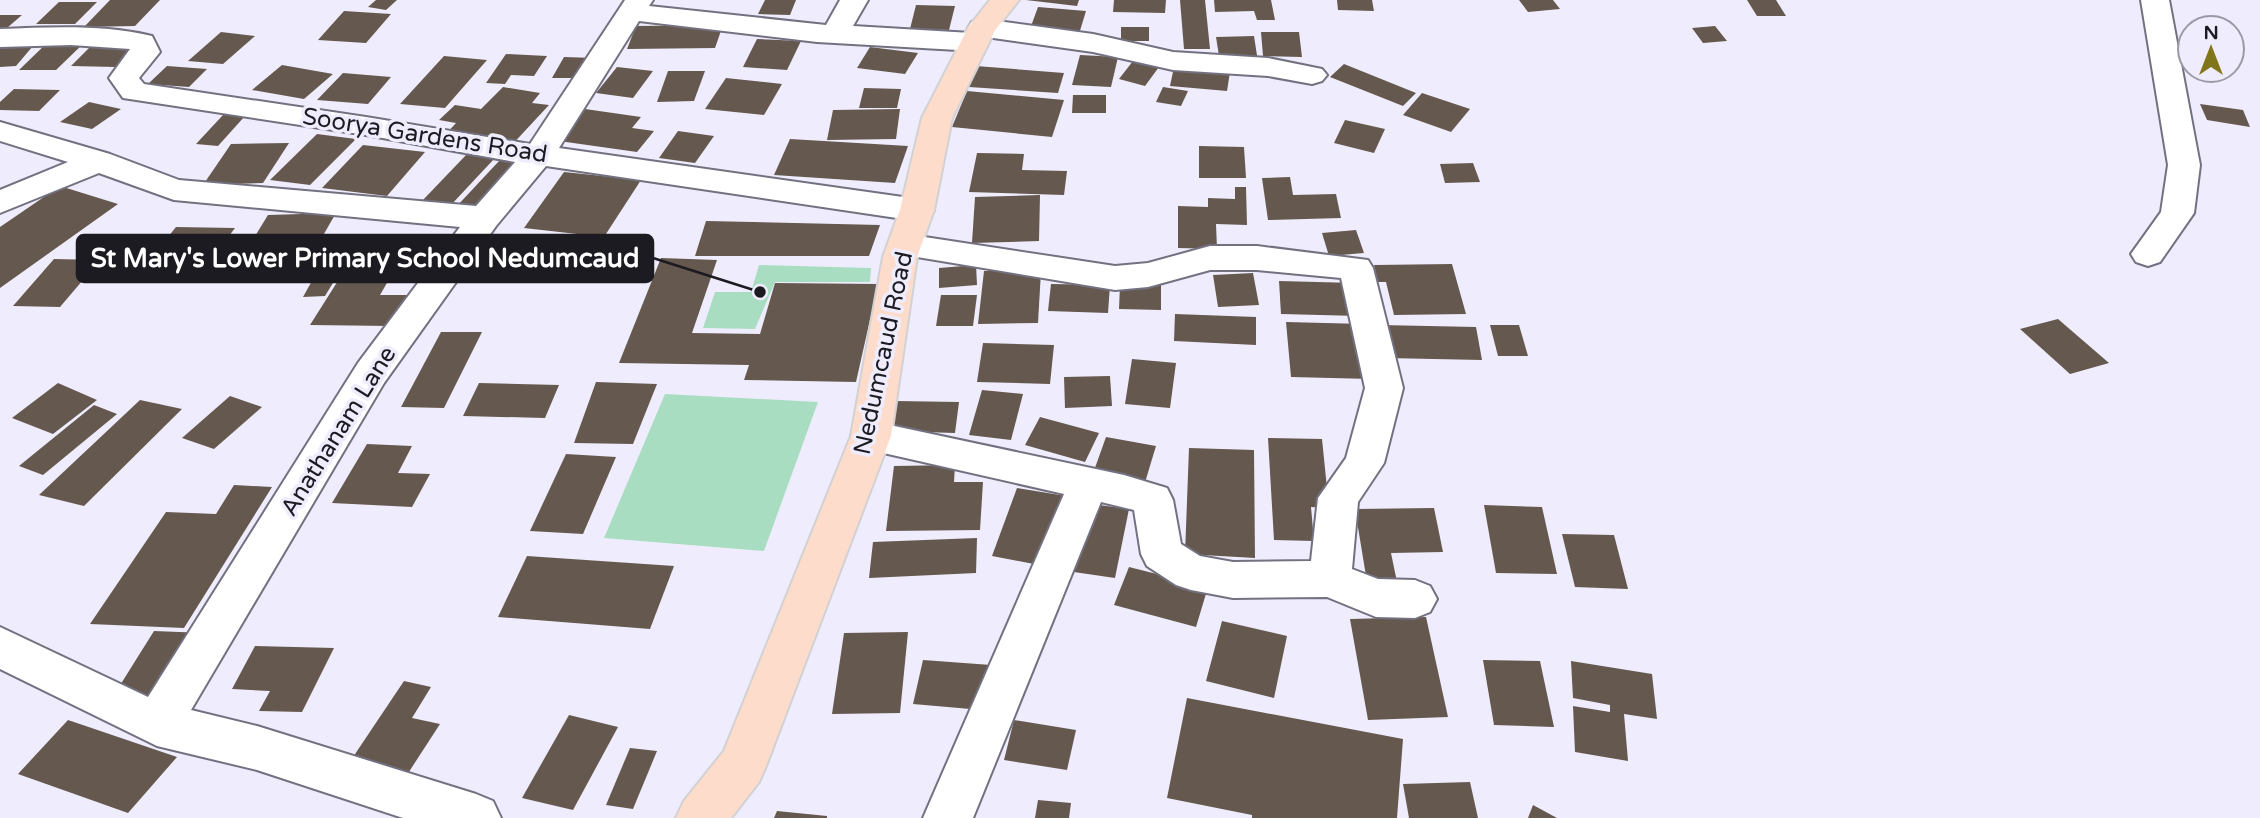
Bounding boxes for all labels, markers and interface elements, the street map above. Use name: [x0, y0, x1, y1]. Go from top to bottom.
north arrow: [2176, 14, 2246, 84]
text: N: [2203, 22, 2219, 44]
street label: Soorya Gardens Road: [300, 102, 549, 169]
callout: St Mary's Lower Primary School Nedumcaud: [77, 235, 653, 282]
text: St Mary's Lower Primary School Nedumcaud: [91, 243, 639, 274]
street label: Nedumcaud Road: [848, 249, 919, 457]
street label: Anathanam Lane: [275, 341, 402, 522]

